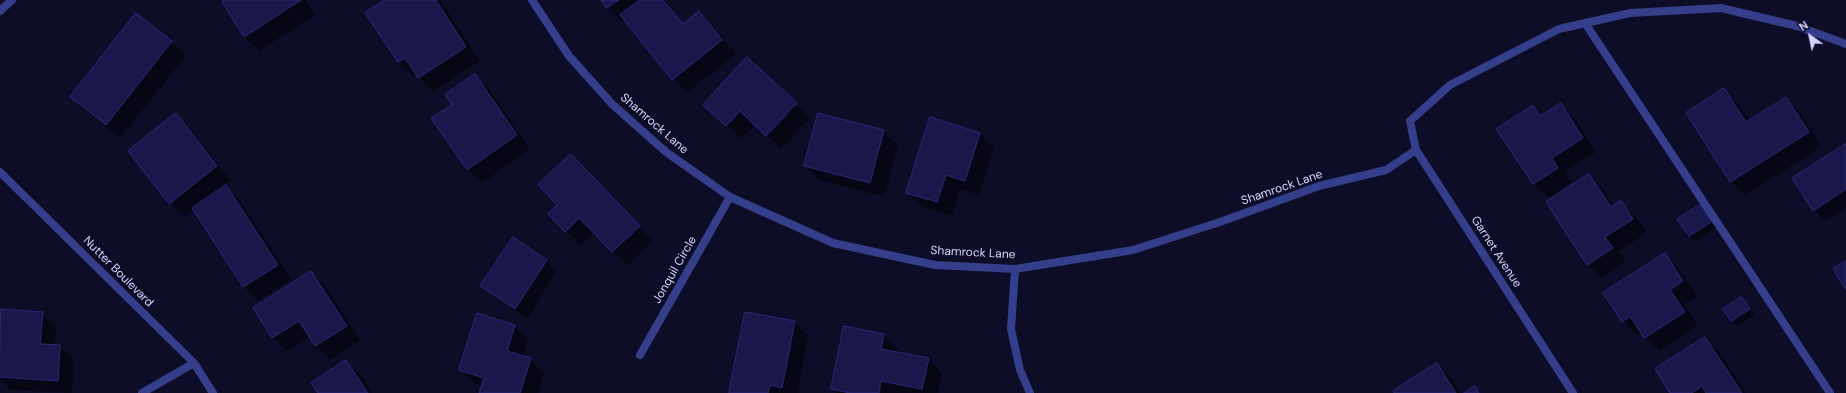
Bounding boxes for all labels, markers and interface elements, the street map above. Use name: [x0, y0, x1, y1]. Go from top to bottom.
north arrow: [1790, 16, 1830, 56]
text: N: [1796, 18, 1811, 34]
street label: Shamrock Lane: [617, 91, 691, 157]
street label: Shamrock Lane: [1239, 167, 1325, 209]
street label: Garnet Avenue: [1468, 214, 1524, 290]
street label: Nutter Boulevard: [80, 234, 156, 310]
street label: Jonquil Circle: [650, 234, 700, 306]
street label: Shamrock Lane: [930, 244, 1016, 262]

